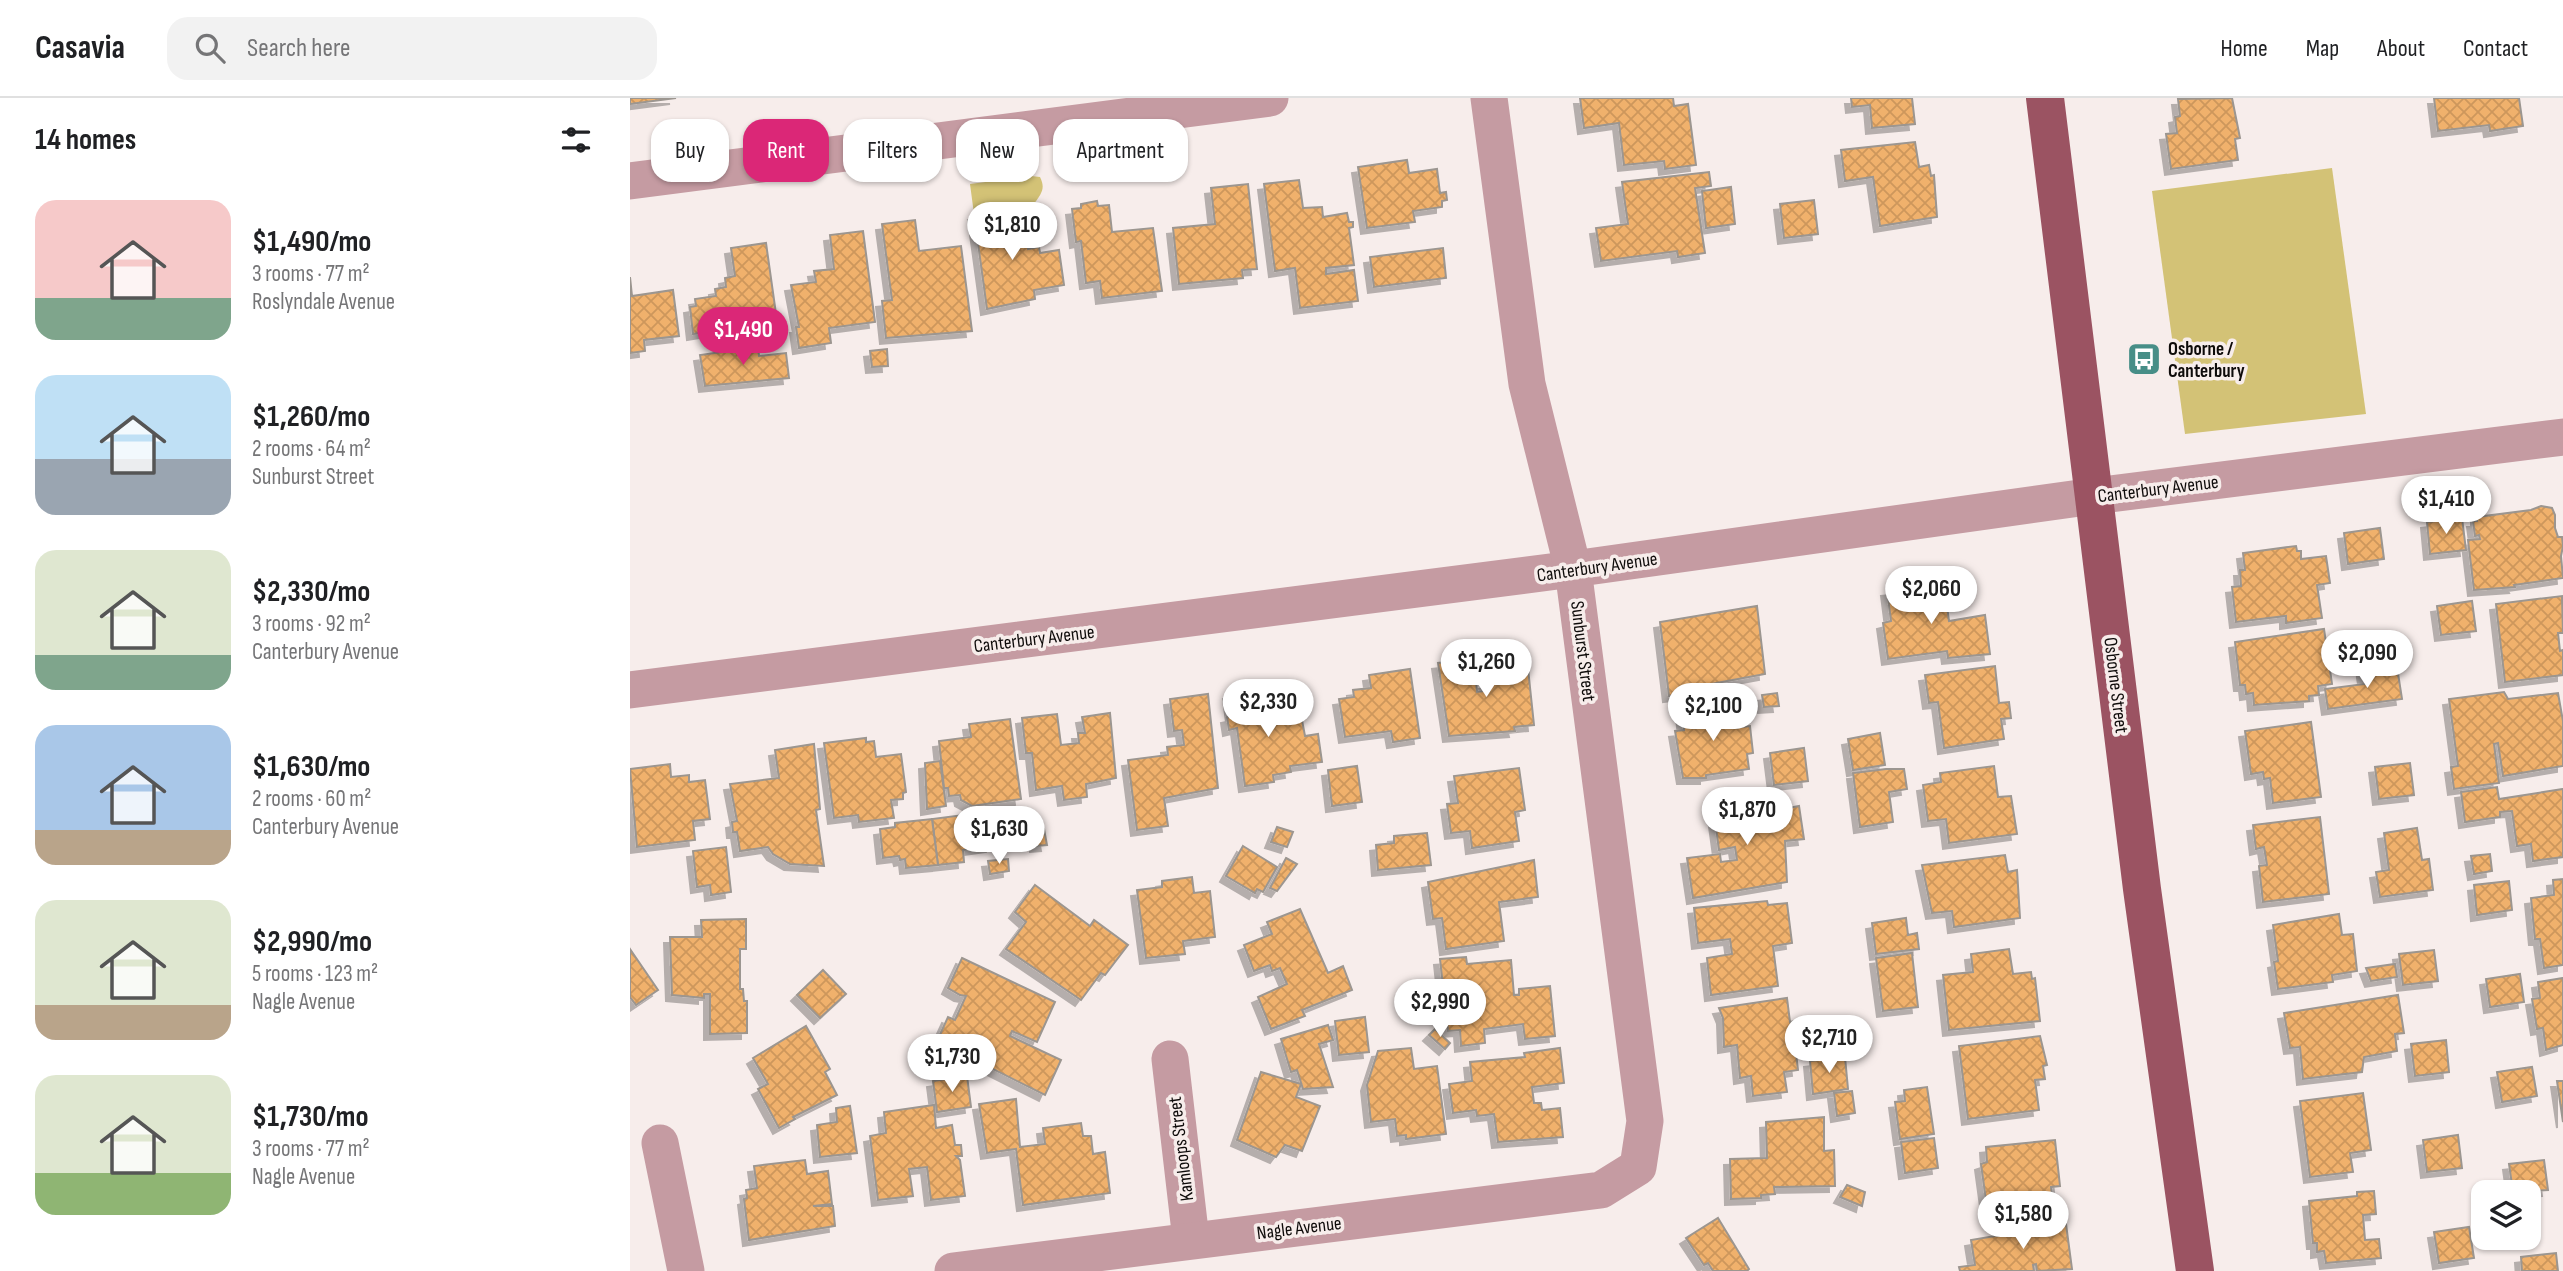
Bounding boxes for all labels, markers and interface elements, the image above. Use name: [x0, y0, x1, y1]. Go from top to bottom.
search box: [167, 17, 657, 80]
text: Casavia: [35, 28, 125, 68]
icon: search: [191, 29, 229, 67]
text: Search here: [247, 33, 350, 64]
text: Home: [2220, 34, 2268, 63]
text: Map: [2306, 34, 2339, 63]
text: About: [2377, 34, 2425, 63]
text: Contact: [2463, 34, 2528, 63]
chip: Buy: [651, 119, 729, 182]
chip: Rent: [743, 119, 829, 182]
chip: Filters: [843, 119, 942, 182]
chip: New: [956, 119, 1039, 182]
chip: Apartment: [1053, 119, 1188, 182]
icon: filters: [557, 121, 595, 159]
text: 14 homes: [35, 122, 136, 158]
pin: $1,810: [955, 202, 1069, 262]
text: $1,810: [983, 211, 1041, 239]
text: $1,490/mo: [252, 224, 371, 260]
icon: home: [91, 228, 175, 312]
text: 3 rooms · 77 m²: [252, 260, 370, 288]
text: Roslyndale Avenue: [252, 288, 395, 316]
pin: $1,490: [686, 308, 800, 367]
text: $1,490: [713, 316, 773, 344]
place label: Osborne / Canterbury: [2168, 338, 2245, 383]
bus stop icon: Osborne / Canterbury: [2125, 340, 2163, 378]
text: $1,260/mo: [252, 399, 370, 435]
icon: home: [91, 403, 175, 487]
text: 2 rooms · 64 m²: [252, 435, 371, 463]
text: Sunburst Street: [252, 463, 374, 491]
street label: Canterbury Avenue: [2097, 471, 2220, 508]
pin: $1,410: [2389, 476, 2503, 536]
text: $1,410: [2417, 485, 2475, 513]
street label: Canterbury Avenue: [1535, 548, 1659, 587]
pin: $2,060: [1874, 566, 1988, 626]
text: $2,330/mo: [252, 574, 370, 610]
text: $2,060: [1901, 575, 1961, 603]
icon: home: [91, 578, 175, 662]
street label: Sunburst Street: [1565, 600, 1600, 703]
text: 3 rooms · 92 m²: [252, 610, 371, 638]
street label: Canterbury Avenue: [973, 621, 1096, 658]
pin: $2,090: [2310, 630, 2424, 690]
street label: Osborne Street: [2098, 636, 2133, 735]
text: Canterbury Avenue: [252, 638, 399, 666]
text: $2,090: [2337, 639, 2397, 667]
pin: $1,260: [1429, 640, 1543, 699]
text: $1,260: [1457, 648, 1515, 676]
pin: $2,330: [1211, 680, 1325, 739]
pin: $2,100: [1656, 684, 1770, 743]
text: $2,330: [1239, 688, 1297, 716]
text: $2,100: [1684, 692, 1742, 720]
text: $1,630/mo: [252, 749, 370, 785]
icon: home: [91, 753, 175, 837]
text: 2 rooms · 60 m²: [252, 785, 371, 813]
pin: $1,870: [1690, 788, 1804, 847]
text: $1,870: [1718, 796, 1776, 824]
pin: $1,630: [942, 806, 1056, 866]
text: Canterbury Avenue: [252, 813, 399, 841]
text: $1,630: [970, 815, 1028, 843]
text: $2,990/mo: [252, 924, 372, 960]
icon: home: [91, 928, 175, 1012]
text: 5 rooms · 123 m²: [252, 960, 378, 988]
pin: $2,990: [1383, 979, 1497, 1039]
text: Nagle Avenue: [252, 988, 355, 1016]
text: $2,990: [1410, 988, 1470, 1016]
pin: $2,710: [1772, 1016, 1886, 1075]
text: $2,710: [1801, 1024, 1857, 1052]
pin: $1,730: [895, 1034, 1009, 1094]
text: $1,730: [923, 1043, 981, 1071]
street label: Kamloops Street: [1164, 1095, 1199, 1202]
text: $1,730/mo: [252, 1099, 369, 1135]
icon: home: [91, 1103, 175, 1187]
text: 3 rooms · 77 m²: [252, 1135, 370, 1163]
text: Nagle Avenue: [252, 1163, 355, 1191]
map controls: [2471, 1180, 2541, 1250]
button: layers: [2471, 1180, 2541, 1250]
pin: $1,580: [1966, 1192, 2080, 1251]
text: $1,580: [1994, 1200, 2052, 1228]
street label: Nagle Avenue: [1255, 1212, 1343, 1245]

